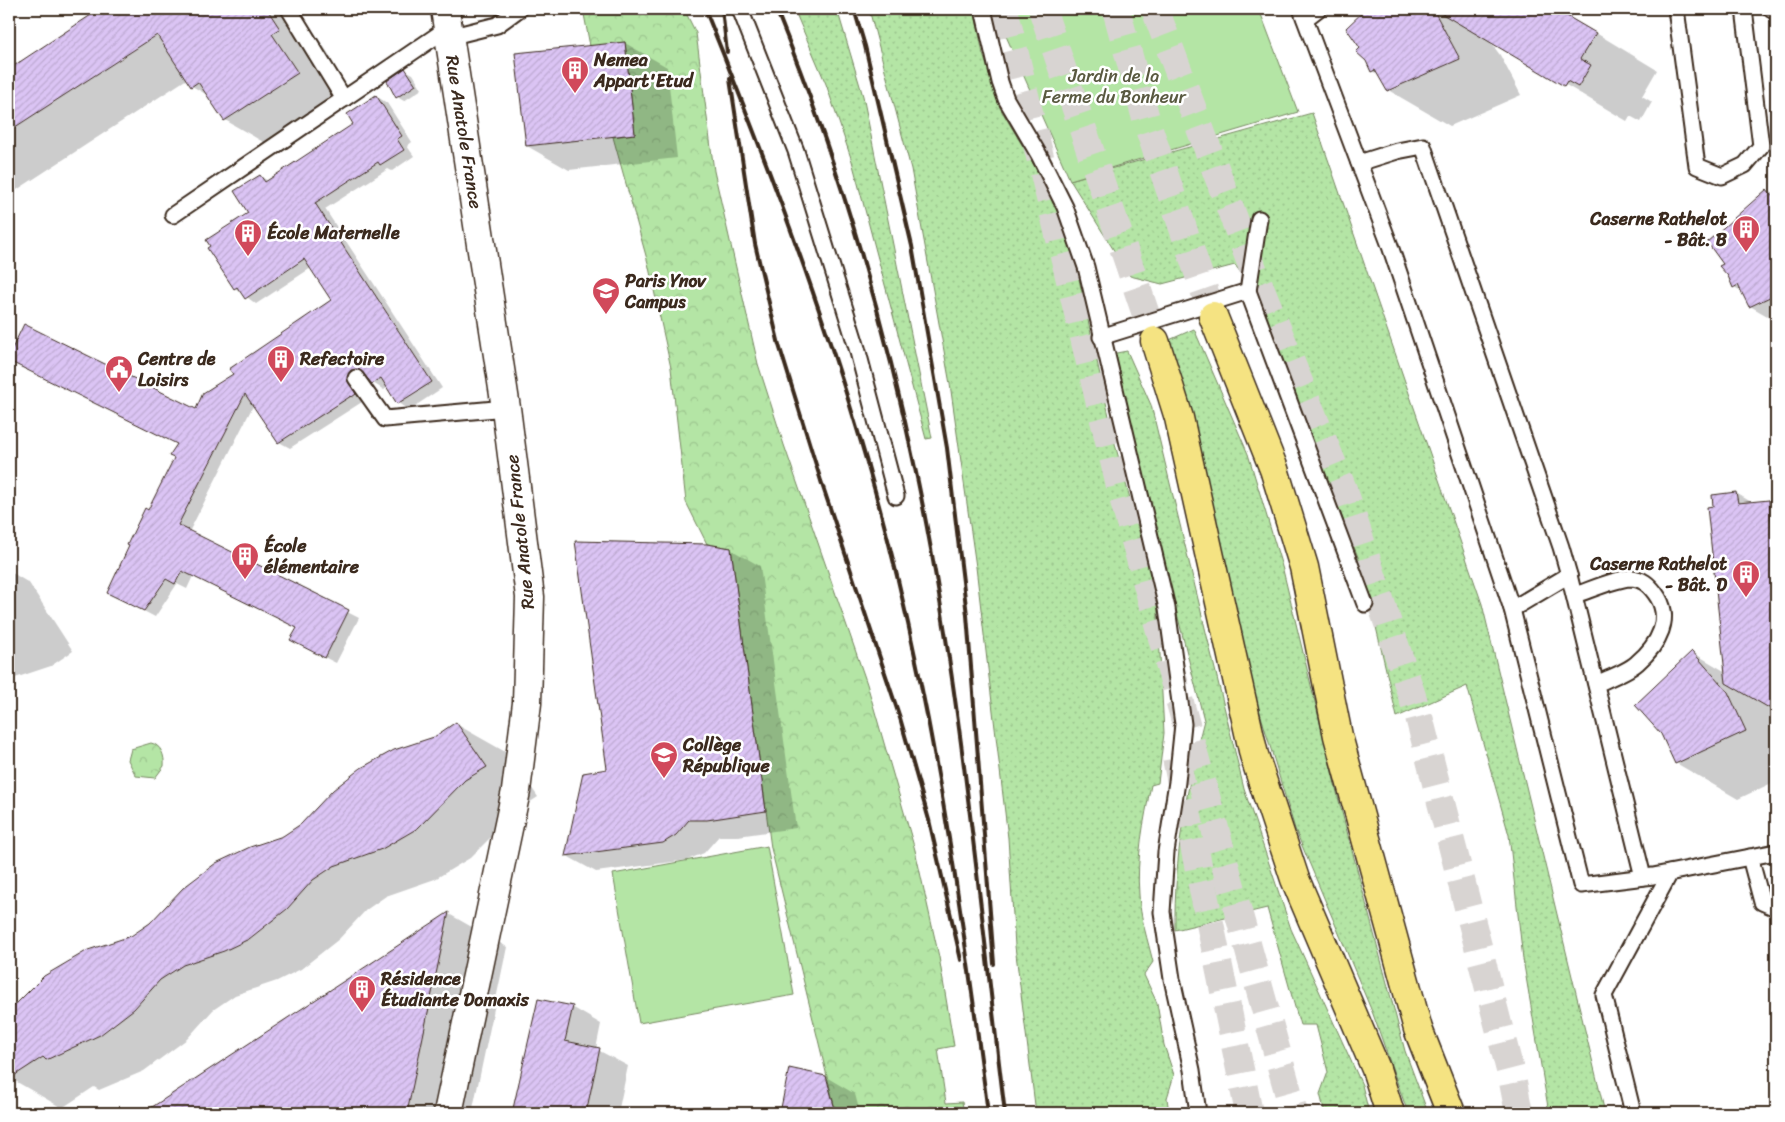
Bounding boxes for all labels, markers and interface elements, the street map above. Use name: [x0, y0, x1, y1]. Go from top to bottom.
place label: Nemea Appart'Etud: [593, 44, 694, 97]
street label: Rue Anatole France: [436, 53, 492, 211]
building icon: Nemea Appart'Etud: [560, 55, 590, 94]
park label: Jardin de la Ferme du Bonheur: [1042, 60, 1188, 113]
place label: Caserne Rathelot - Bât. B: [1589, 203, 1727, 256]
building icon: Caserne Rathelot - Bât. B: [1731, 214, 1761, 253]
place label: École Maternelle: [267, 217, 400, 249]
building icon: École Maternelle: [233, 218, 263, 257]
place label: Paris Ynov Campus: [624, 265, 707, 318]
school or university icon: Paris Ynov Campus: [591, 276, 621, 315]
place label: Centre de Loisirs: [137, 343, 216, 396]
place label: Refectoire: [299, 343, 385, 375]
building icon: Refectoire: [266, 344, 296, 383]
public building icon: Centre de Loisirs: [104, 354, 134, 393]
street label: Rue Anatole France: [496, 453, 544, 611]
place label: École élémentaire: [263, 530, 360, 583]
building icon: École élémentaire: [230, 541, 260, 580]
place label: Caserne Rathelot - Bât. D: [1589, 548, 1727, 601]
building icon: Caserne Rathelot - Bât. D: [1731, 559, 1761, 598]
place label: Collège République: [682, 729, 770, 782]
school or university icon: Collège République: [649, 740, 679, 779]
place label: Résidence Étudiante Domaxis: [380, 963, 529, 1016]
building icon: Résidence Étudiante Domaxis: [347, 974, 377, 1013]

